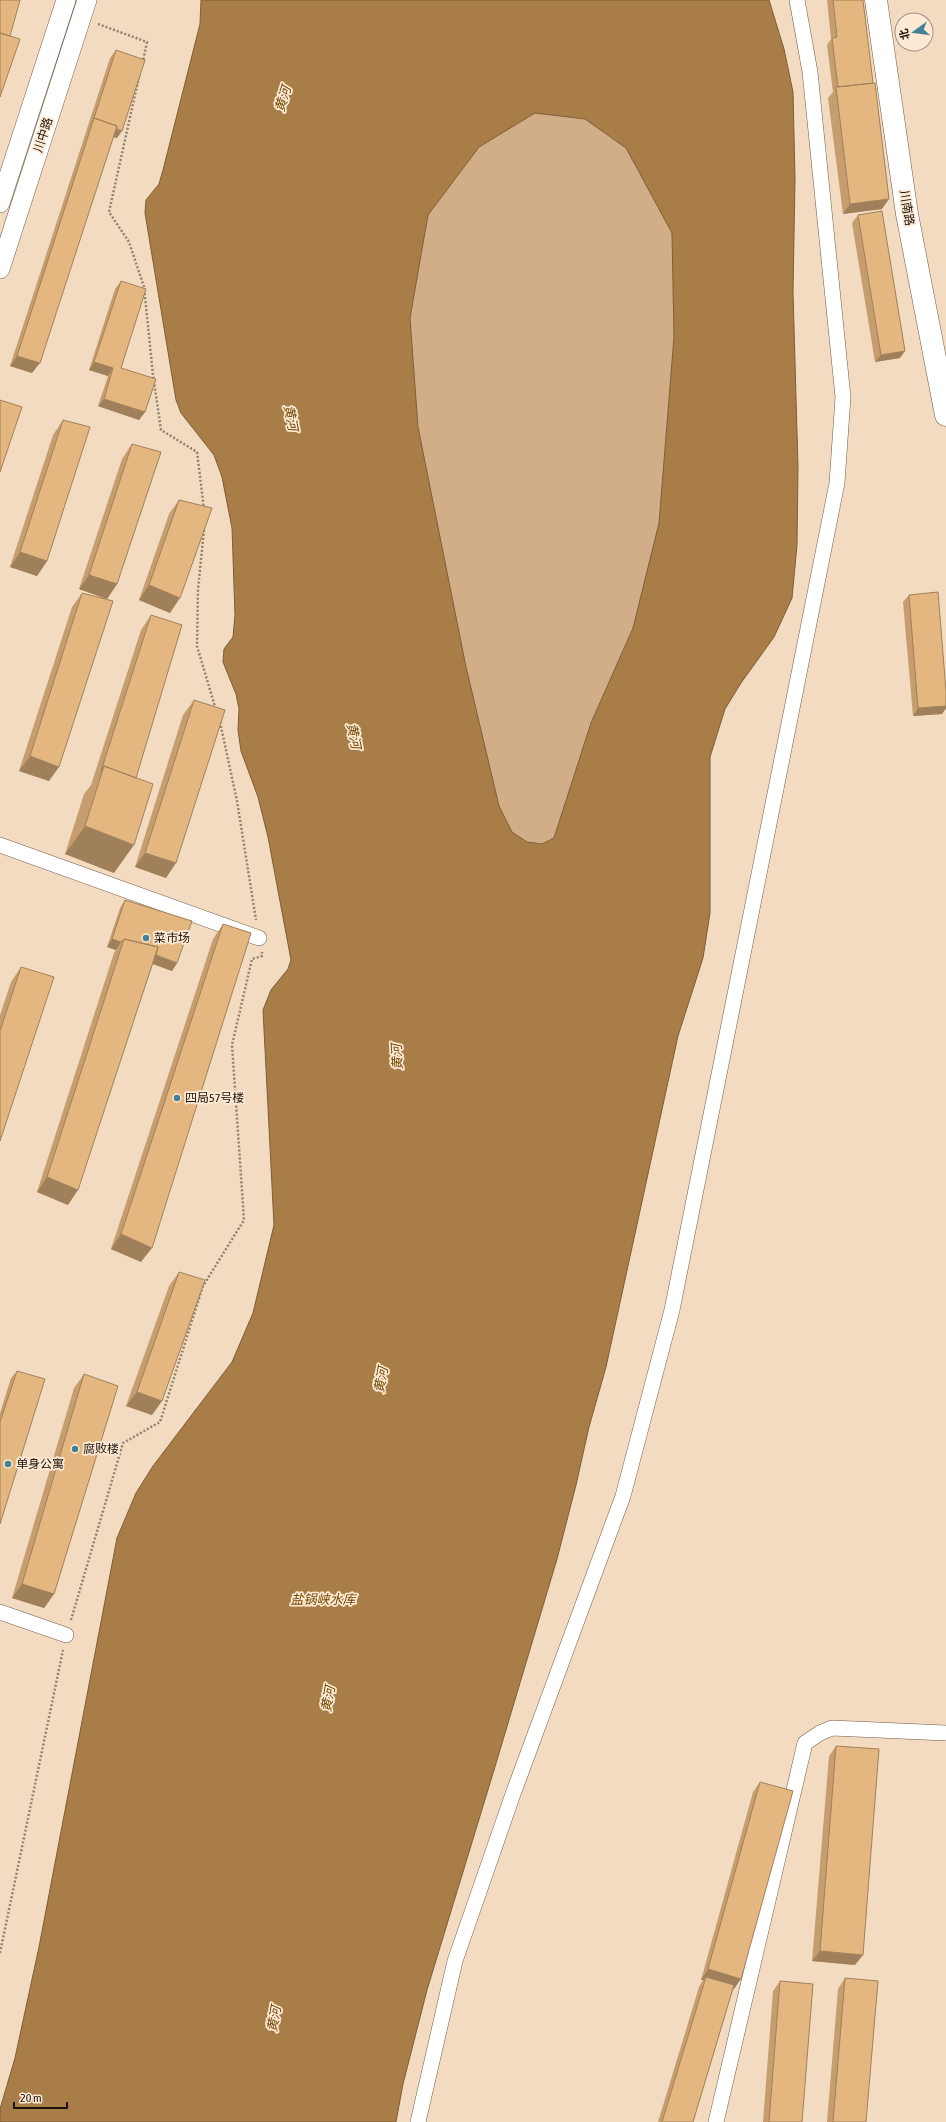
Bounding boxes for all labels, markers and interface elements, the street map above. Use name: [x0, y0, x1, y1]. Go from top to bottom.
north arrow: [894, 12, 934, 52]
text: 北: [897, 28, 911, 41]
water label: 黄河: [272, 82, 295, 114]
street label: 川中路: [31, 116, 55, 154]
street label: 川南路: [897, 189, 917, 227]
water label: 黄河: [281, 404, 301, 435]
water label: 黄河: [344, 722, 364, 753]
place label: 菜市场: [154, 931, 190, 945]
marker: 菜市场: [141, 933, 151, 943]
water label: 黄河: [389, 1041, 405, 1070]
place label: 四局57号楼: [185, 1091, 244, 1105]
marker: 四局57号楼: [172, 1093, 182, 1103]
water label: 黄河: [371, 1363, 391, 1394]
place label: 腐败楼: [83, 1442, 119, 1456]
marker: 腐败楼: [70, 1444, 80, 1454]
place label: 单身公寓: [16, 1457, 64, 1471]
marker: 单身公寓: [3, 1459, 13, 1469]
water label: 盐锅峡水库: [290, 1592, 357, 1607]
water label: 黄河: [318, 1682, 338, 1713]
water label: 黄河: [264, 2002, 284, 2033]
scale bar: [14, 2084, 67, 2110]
text: 20 m: [20, 2091, 42, 2105]

